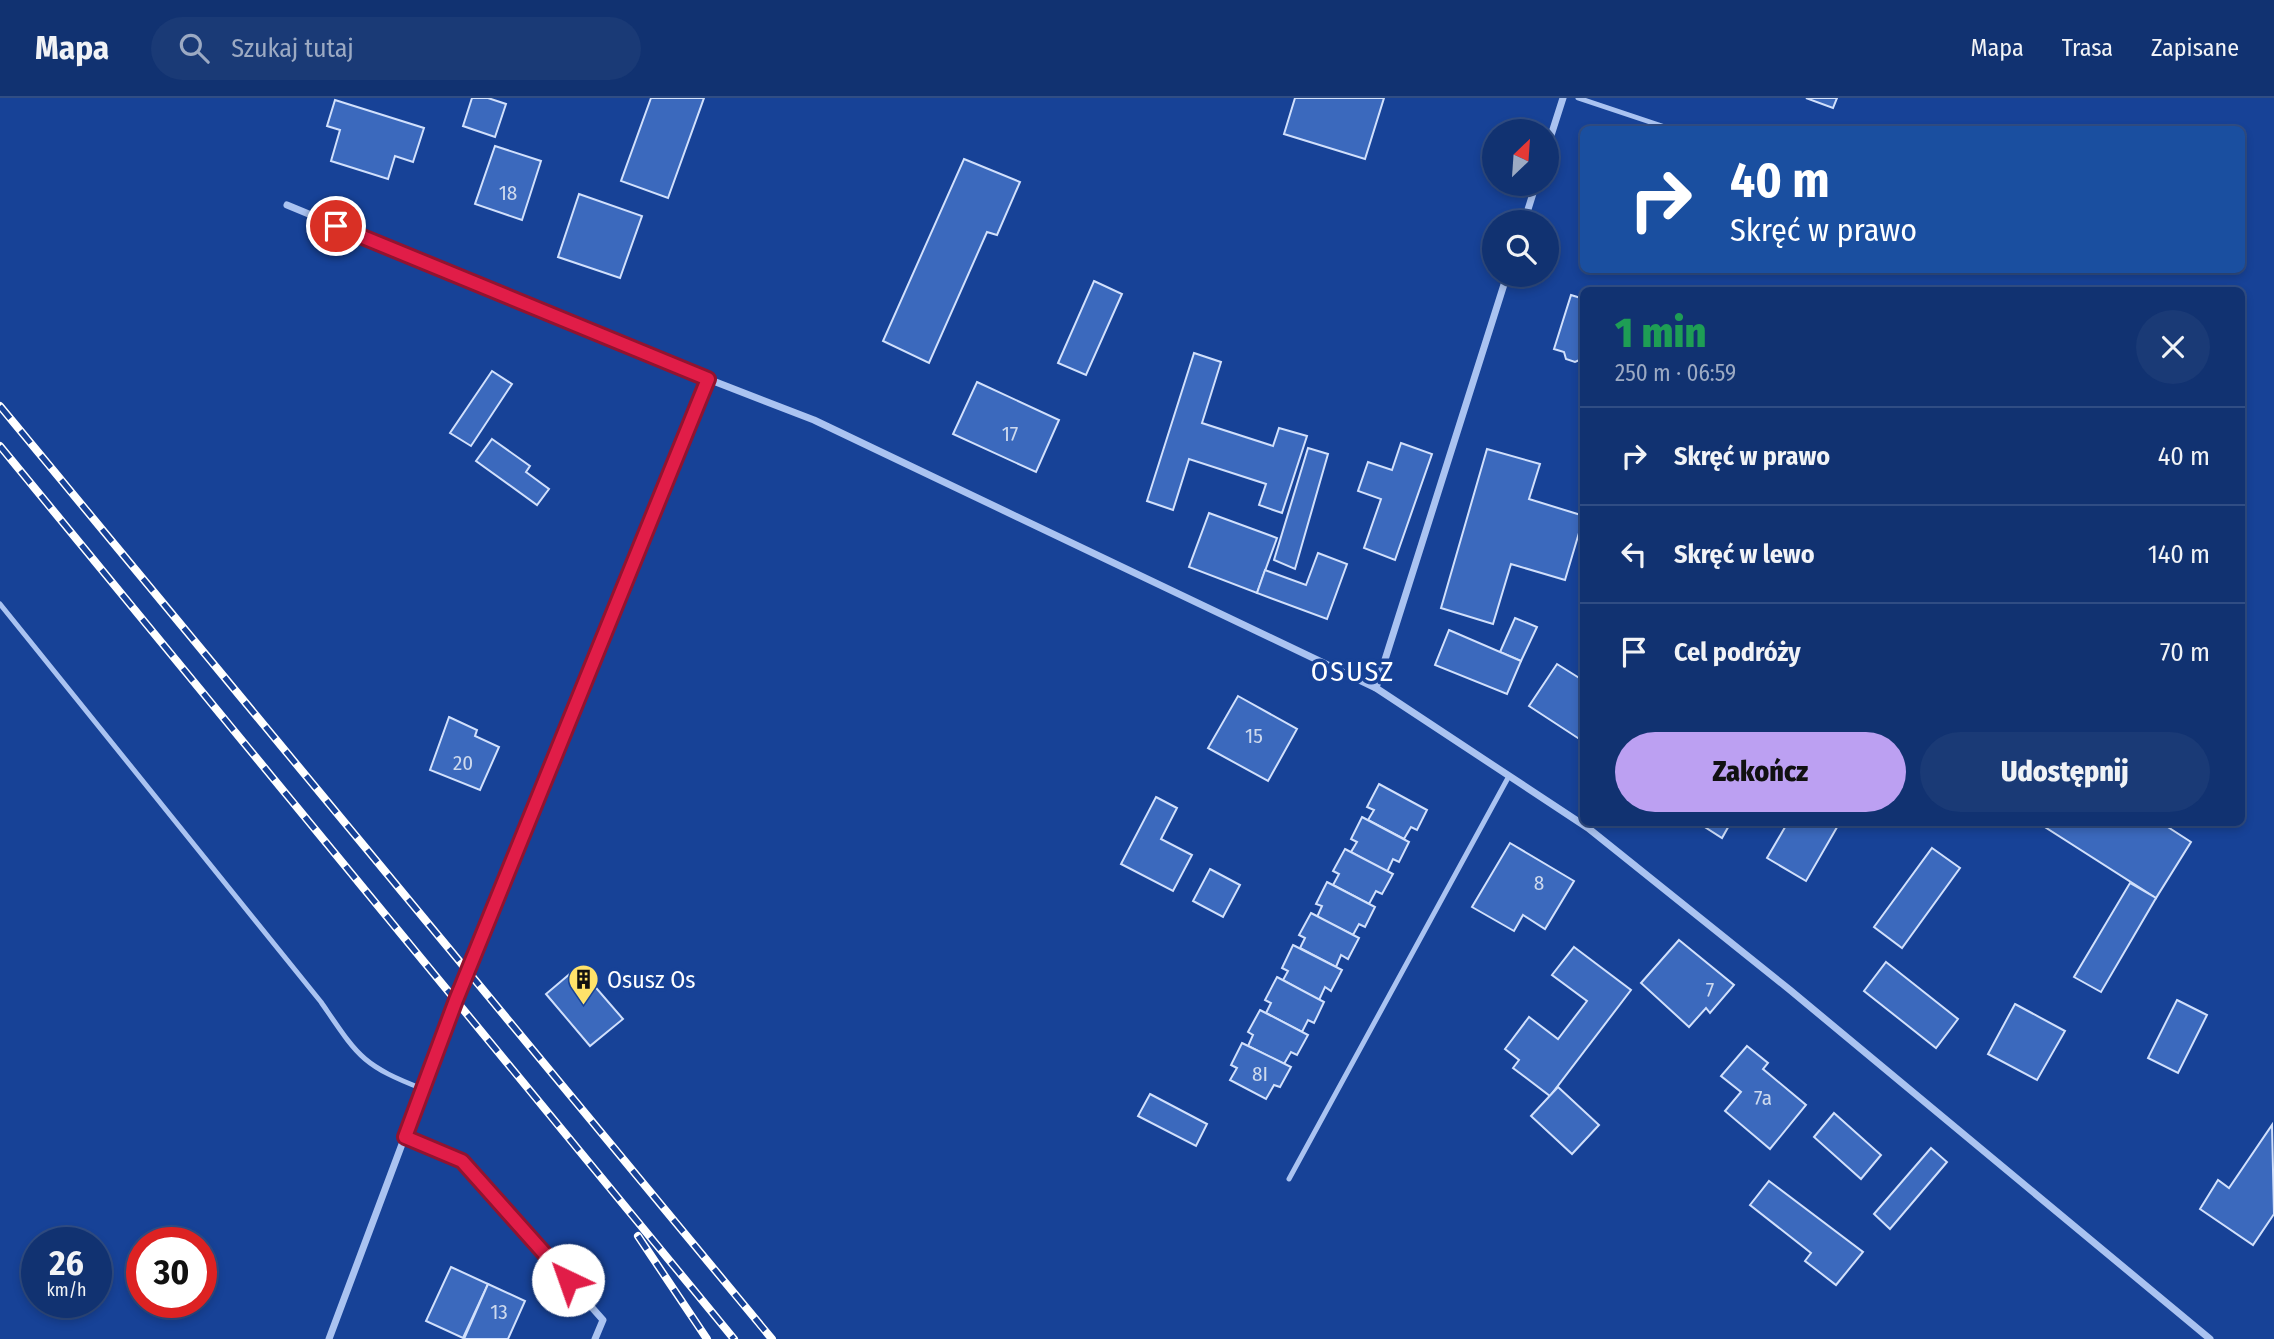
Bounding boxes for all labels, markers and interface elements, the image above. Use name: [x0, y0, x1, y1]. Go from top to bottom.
search box: [151, 17, 641, 80]
text: Mapa: [35, 28, 109, 68]
icon: search: [175, 29, 213, 67]
text: Szukaj tutaj: [231, 33, 354, 64]
text: Mapa: [1971, 34, 2024, 62]
text: Trasa: [2062, 34, 2113, 62]
text: Zapisane: [2151, 34, 2239, 62]
north arrow: [1482, 119, 1559, 196]
map controls: [1482, 119, 1559, 287]
text: 40 m: [1730, 151, 1830, 210]
icon: right: [1615, 154, 1706, 245]
house number: 18: [499, 180, 517, 206]
pin: [306, 196, 366, 256]
icon: arrive: [317, 207, 355, 245]
button: search: [1482, 210, 1559, 287]
text: Skręć w prawo: [1730, 211, 1917, 249]
text: 1 min: [1615, 308, 1706, 358]
button: close: [2136, 310, 2210, 384]
text: 250 m · 06:59: [1615, 359, 1736, 387]
house number: 17: [1002, 421, 1018, 447]
icon: right: [1615, 437, 1653, 475]
text: Skręć w prawo: [1674, 441, 1830, 472]
text: 40 m: [2158, 441, 2210, 472]
icon: left: [1615, 535, 1653, 573]
text: Skręć w lewo: [1674, 539, 1815, 570]
text: 140 m: [2148, 539, 2210, 570]
icon: arrive: [1615, 633, 1653, 671]
text: Cel podróży: [1674, 637, 1801, 668]
text: 70 m: [2160, 637, 2210, 668]
district label: OSUSZ: [1311, 655, 1395, 688]
house number: 15: [1245, 723, 1263, 749]
button: Zakończ: [1615, 732, 1906, 812]
button: Udostępnij: [1920, 732, 2210, 812]
house number: 20: [453, 750, 473, 776]
house number: 8: [1534, 870, 1544, 896]
building icon: Osusz Os: [567, 963, 601, 1007]
place label: Osusz Os: [607, 966, 696, 994]
house number: 7: [1706, 977, 1714, 1003]
house number: 8I: [1252, 1061, 1268, 1087]
house number: 7a: [1754, 1085, 1772, 1111]
speed limit sign: 30: [126, 1227, 217, 1318]
text: 26: [49, 1242, 84, 1284]
position arrow: [531, 1243, 605, 1317]
text: km/h: [46, 1279, 87, 1301]
house number: 13: [490, 1299, 508, 1325]

